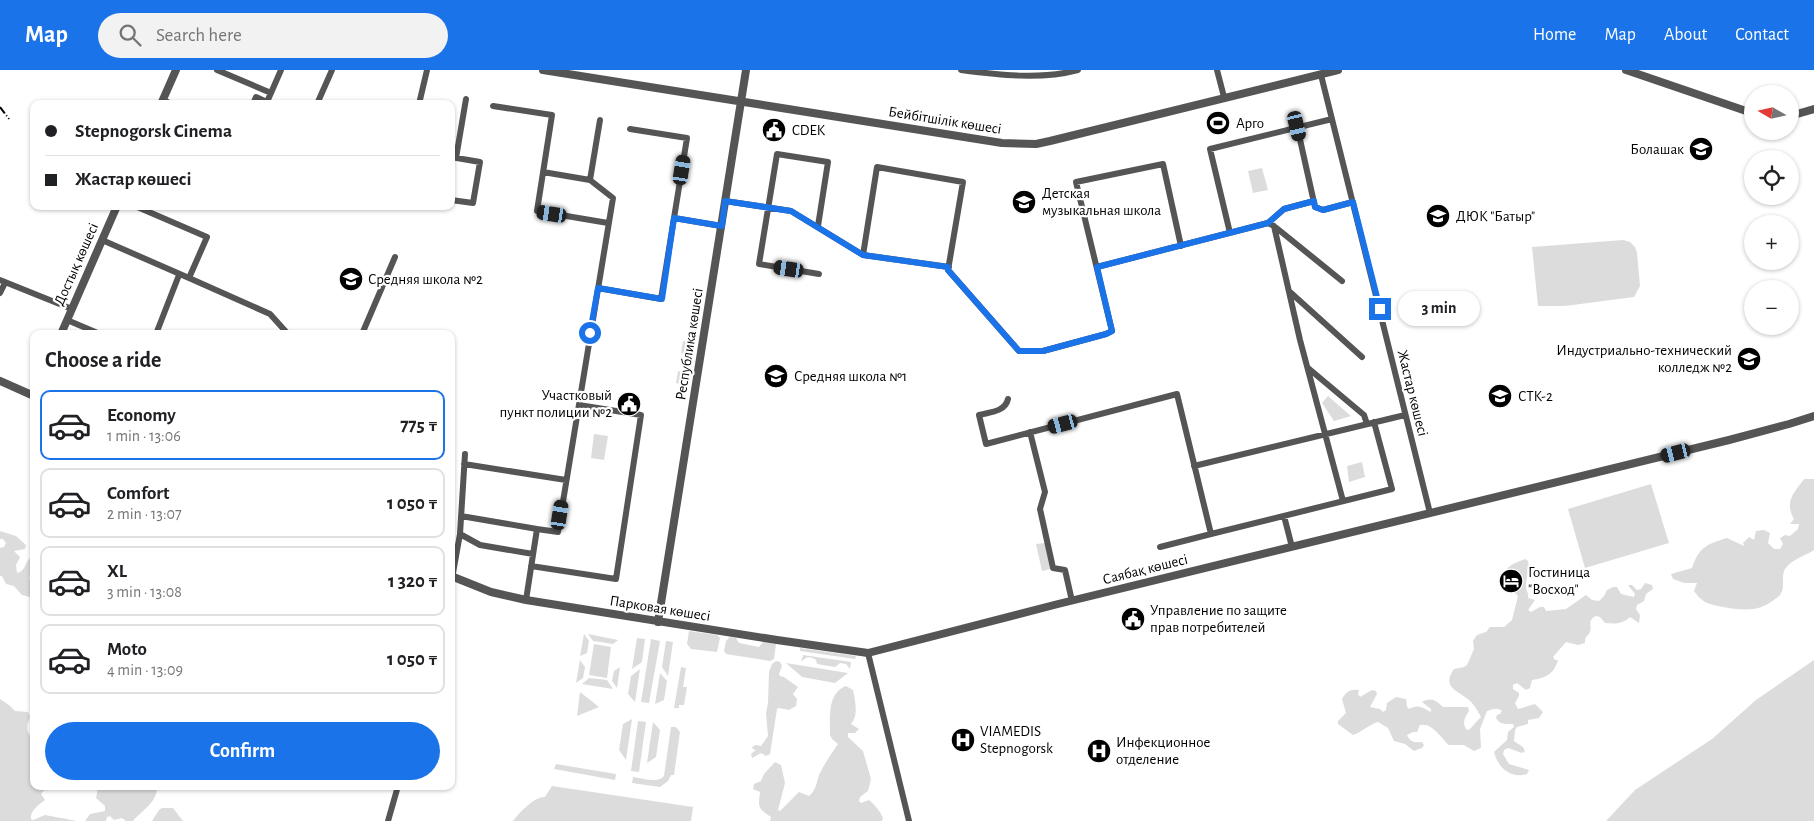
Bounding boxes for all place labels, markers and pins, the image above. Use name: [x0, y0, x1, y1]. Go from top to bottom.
sports icon: Арго: [1205, 110, 1231, 136]
place label: Арго: [1236, 116, 1264, 131]
public building icon: CDEK: [761, 117, 787, 143]
place label: CDEK: [792, 123, 826, 138]
school or university icon: Болашак: [1688, 136, 1714, 162]
place label: Болашак: [1630, 142, 1684, 157]
place label: Детская музыкальная школа: [1042, 186, 1161, 218]
school or university icon: Детская музыкальная школа: [1011, 189, 1037, 215]
school or university icon: ДЮК "Батыр": [1425, 203, 1451, 229]
place label: ДЮК "Батыр": [1456, 209, 1535, 224]
school or university icon: Средняя школа №2: [338, 266, 364, 292]
place label: Средняя школа №2: [368, 272, 483, 287]
place label: Индустриально-технический колледж №2: [1556, 343, 1732, 375]
school or university icon: Индустриально-технический колледж №2: [1736, 346, 1762, 372]
school or university icon: Средняя школа №1: [763, 363, 789, 389]
place label: Средняя школа №1: [794, 369, 907, 384]
school or university icon: СТК-2: [1487, 383, 1513, 409]
place label: Участковый пункт полиции №2: [500, 388, 612, 420]
place label: СТК-2: [1518, 389, 1553, 404]
public building icon: Участковый пункт полиции №2: [616, 391, 642, 417]
place label: Гостиница "Восход": [1528, 565, 1590, 597]
hotel icon: Гостиница "Восход": [1498, 568, 1524, 594]
place label: Управление по защите прав потребителей: [1150, 603, 1287, 635]
public building icon: Управление по защите прав потребителей: [1120, 606, 1146, 632]
place label: VIAMEDIS Stepnogorsk: [980, 724, 1053, 756]
hospital icon: VIAMEDIS Stepnogorsk: [950, 727, 976, 753]
place label: Инфекционное отделение: [1116, 735, 1210, 767]
hospital icon: Инфекционное отделение: [1086, 738, 1112, 764]

